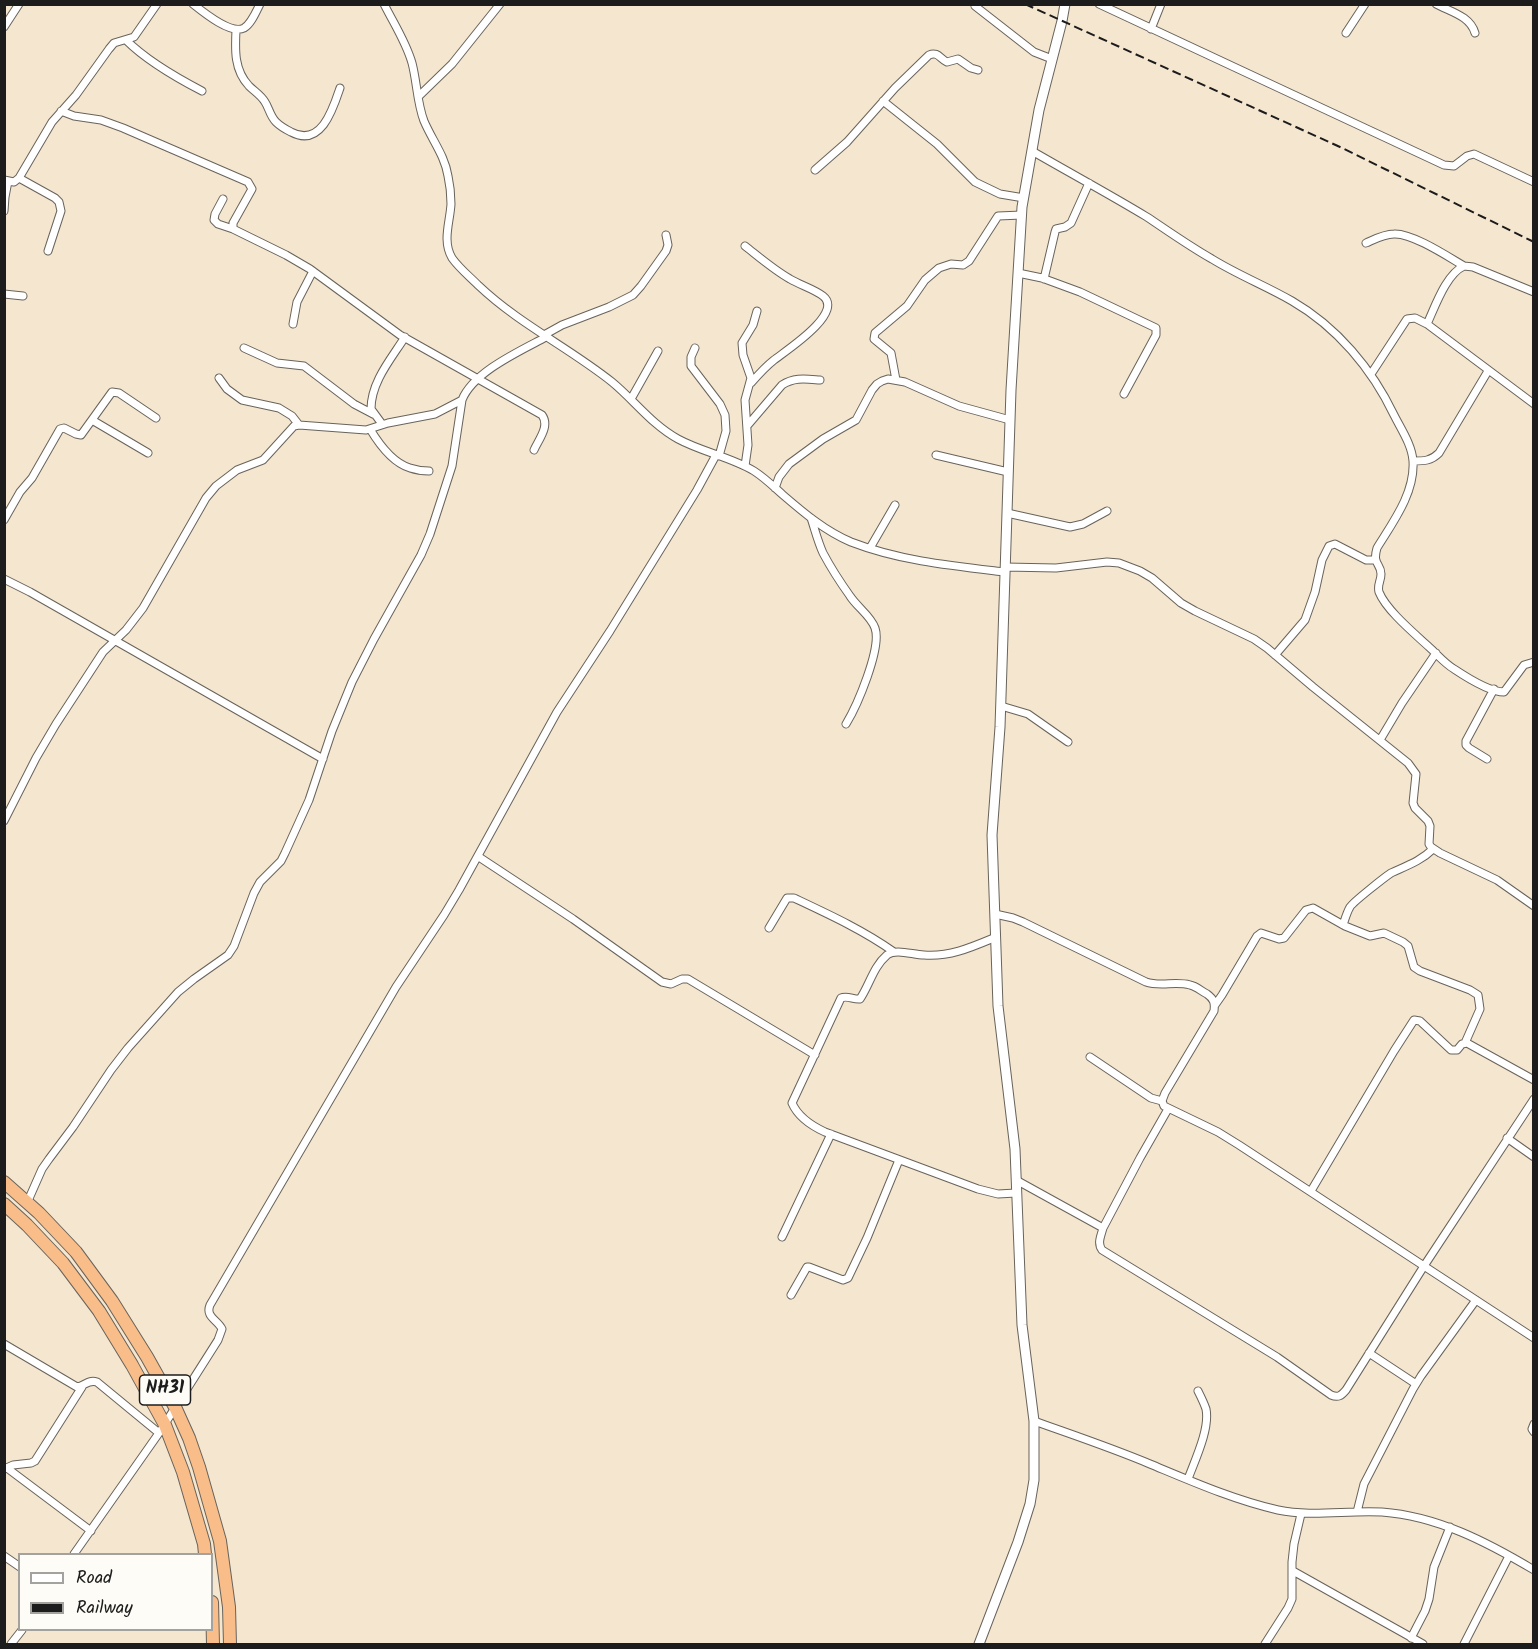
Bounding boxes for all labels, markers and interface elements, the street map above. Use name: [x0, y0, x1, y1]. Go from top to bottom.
road number: NH31: [140, 1375, 190, 1405]
legend: [18, 1553, 213, 1631]
text: Road: [76, 1564, 112, 1593]
text: Railway: [76, 1594, 133, 1623]

